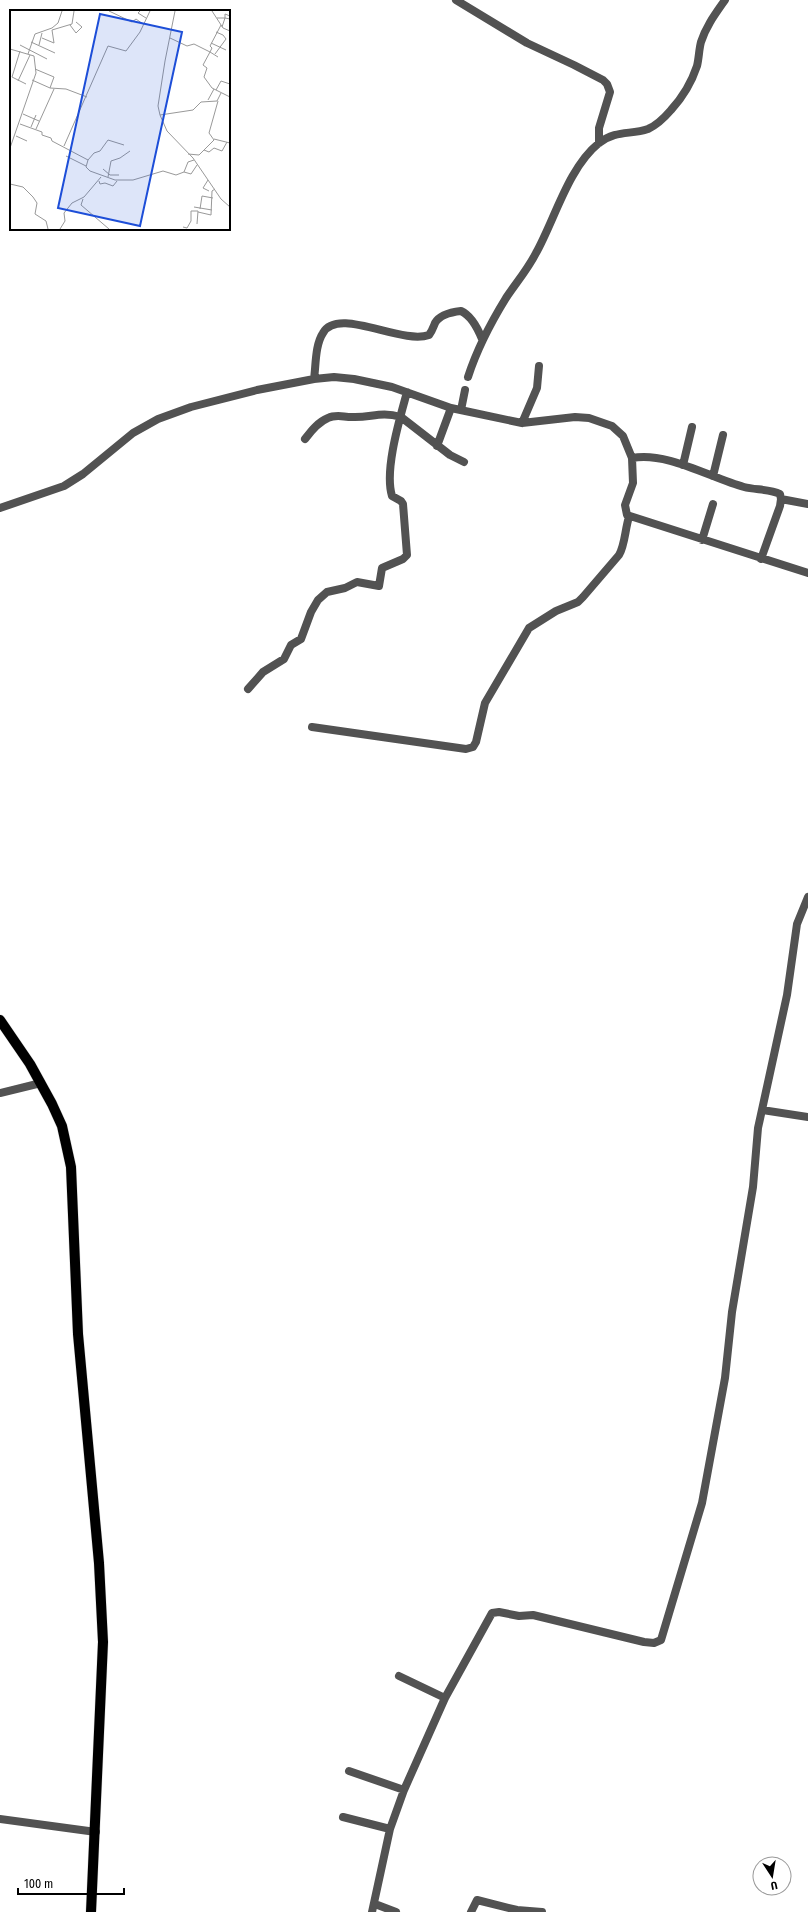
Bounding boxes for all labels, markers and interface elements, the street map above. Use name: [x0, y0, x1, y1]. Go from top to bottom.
inset map: [10, 10, 230, 230]
north arrow: [752, 1856, 792, 1896]
scale bar: [18, 1870, 124, 1896]
text: 100 m: [24, 1877, 53, 1891]
text: U: [769, 1878, 778, 1892]

